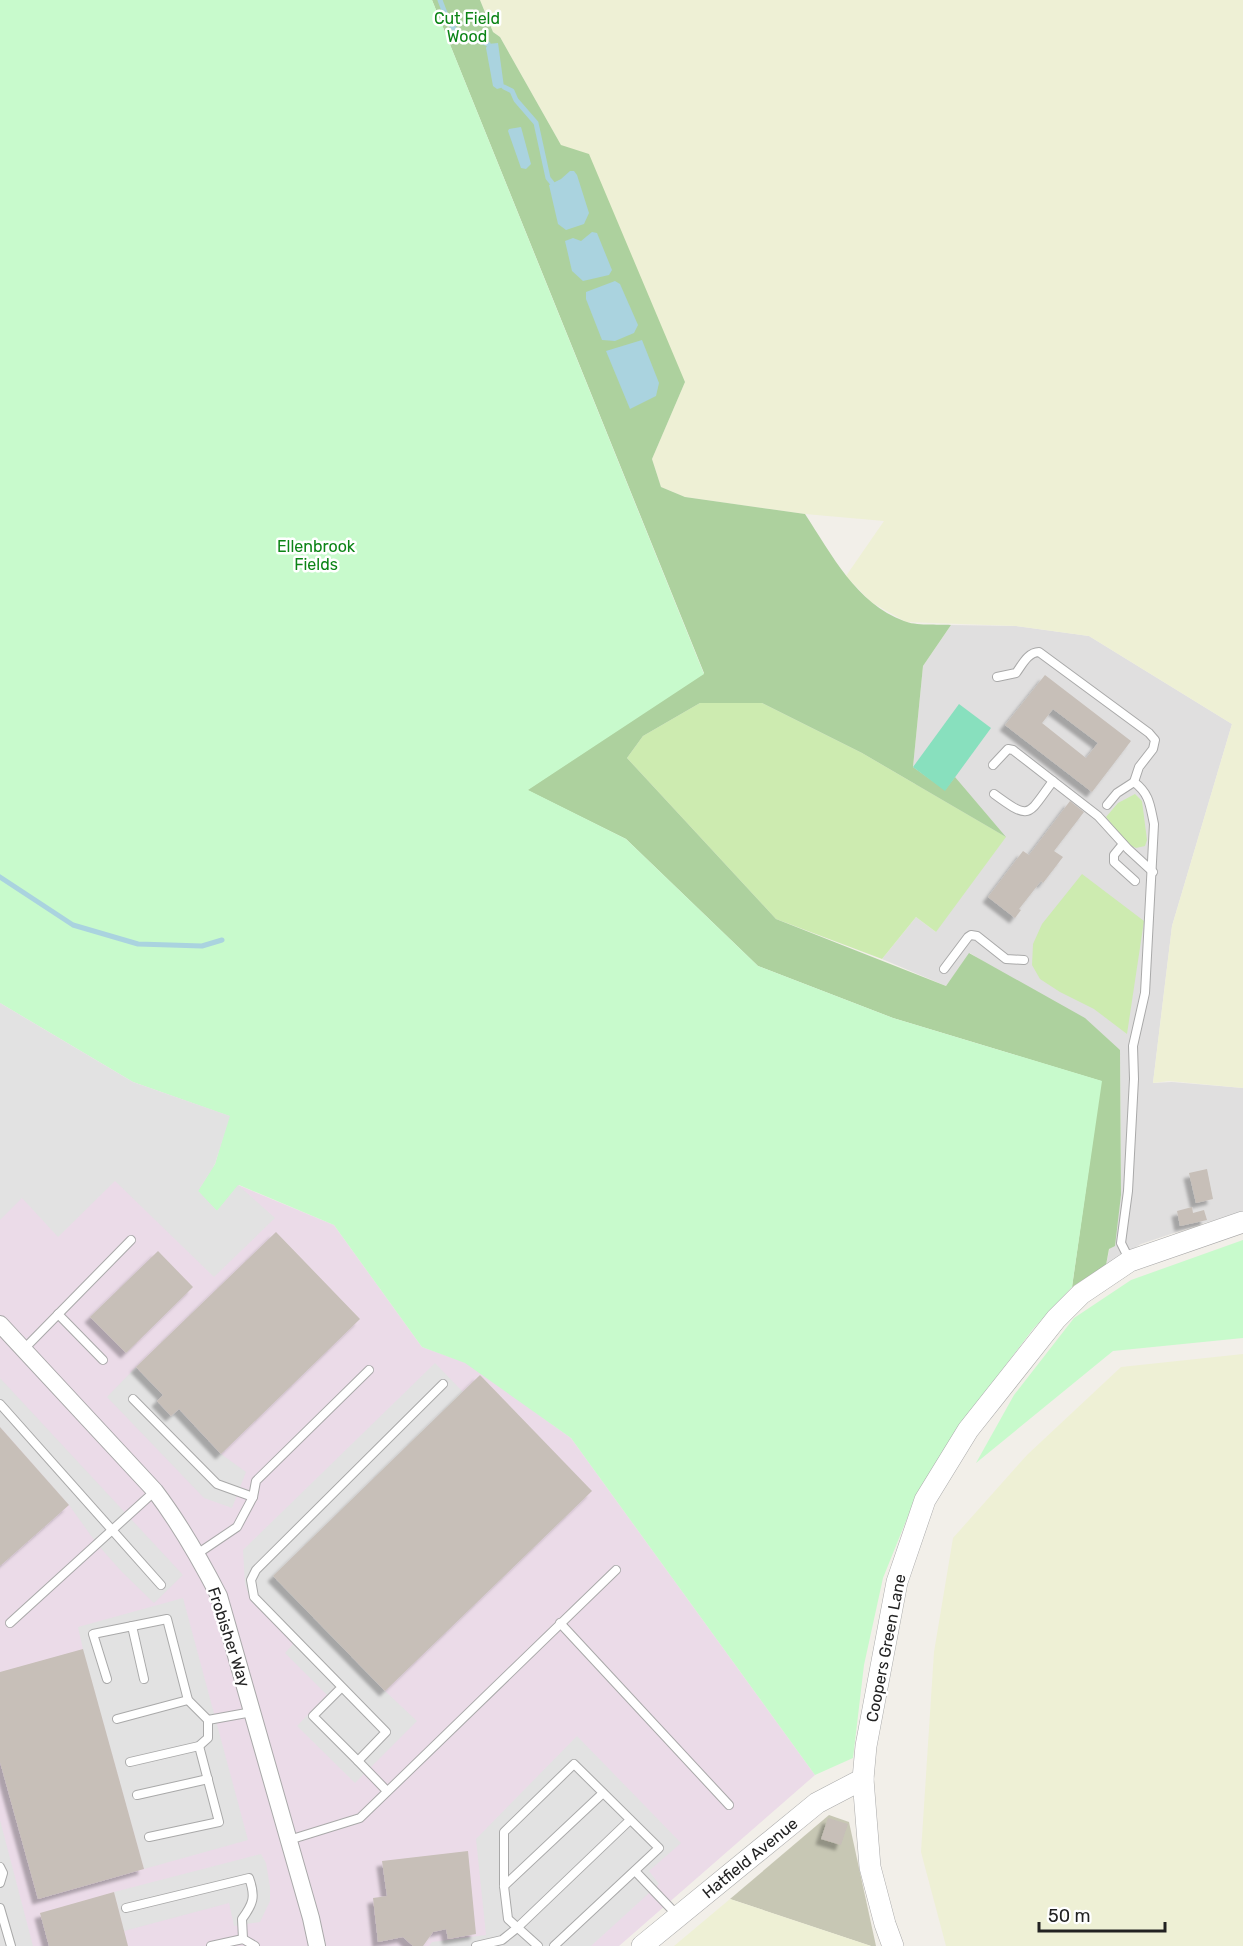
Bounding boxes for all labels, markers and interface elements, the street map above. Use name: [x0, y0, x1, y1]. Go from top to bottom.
park label: Cut Field Wood: [434, 9, 500, 46]
park label: Ellenbrook Fields: [277, 537, 356, 574]
street label: Coopers Green Lane: [862, 1572, 910, 1724]
street label: Frobisher Way: [204, 1585, 254, 1689]
street label: Hatfield Avenue: [699, 1814, 802, 1902]
scale bar: [1039, 1895, 1165, 1933]
text: 50 m: [1048, 1905, 1091, 1927]

